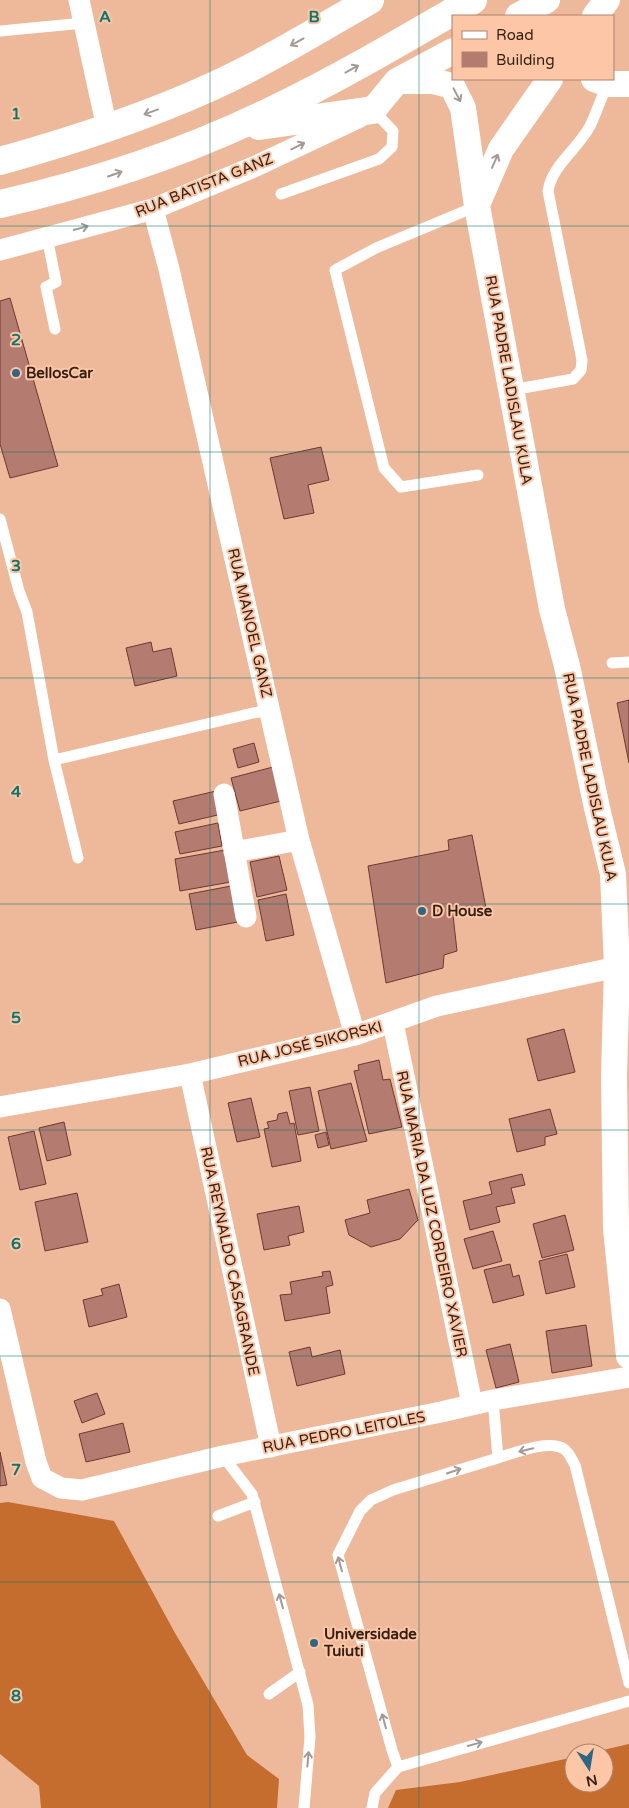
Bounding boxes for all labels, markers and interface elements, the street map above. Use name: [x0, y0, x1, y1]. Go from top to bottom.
text: A: [99, 7, 111, 27]
text: B: [308, 7, 320, 27]
legend: [452, 15, 614, 80]
text: Road: [496, 26, 534, 44]
one-way arrow: [291, 37, 305, 47]
text: Building: [496, 51, 555, 69]
one-way arrow: [344, 64, 359, 74]
one-way arrow: [452, 87, 462, 102]
text: 1: [11, 104, 21, 124]
one-way arrow: [144, 108, 159, 117]
one-way arrow: [290, 141, 305, 151]
street label: RUA BATISTA GANZ: [132, 149, 276, 221]
one-way arrow: [491, 154, 501, 169]
one-way arrow: [106, 169, 122, 178]
one-way arrow: [72, 223, 88, 233]
street label: RUA PADRE LADISLAU KULA: [482, 274, 536, 486]
text: 2: [11, 330, 21, 350]
place label: BellosCar: [26, 364, 93, 382]
marker: BellosCar: [10, 367, 22, 379]
street label: RUA MANOEL GANZ: [224, 546, 276, 700]
text: 3: [11, 556, 21, 576]
street label: RUA PADRE LADISLAU KULA: [559, 671, 621, 883]
text: 4: [11, 782, 21, 802]
place label: D House: [432, 902, 493, 920]
marker: D House: [416, 905, 428, 917]
text: 5: [11, 1008, 21, 1028]
street label: RUA JOSÉ SIKORSKI: [236, 1017, 384, 1071]
street label: RUA MARIA DA LUZ CORDEIRO XAVIER: [393, 1069, 471, 1359]
street label: RUA REYNALDO CASAGRANDE: [197, 1145, 263, 1377]
text: 6: [11, 1234, 21, 1254]
street label: RUA PEDRO LEITOLES: [261, 1407, 427, 1457]
one-way arrow: [519, 1446, 535, 1455]
text: 7: [11, 1460, 21, 1480]
one-way arrow: [446, 1466, 462, 1475]
one-way arrow: [335, 1556, 345, 1572]
one-way arrow: [276, 1593, 285, 1609]
place label: Universidade Tuiuti: [323, 1625, 417, 1660]
marker: Universidade Tuiuti: [308, 1637, 320, 1649]
text: 8: [11, 1686, 21, 1706]
one-way arrow: [378, 1713, 388, 1729]
one-way arrow: [467, 1739, 483, 1748]
north arrow: [564, 1743, 614, 1793]
one-way arrow: [304, 1752, 313, 1768]
text: N: [584, 1771, 599, 1790]

